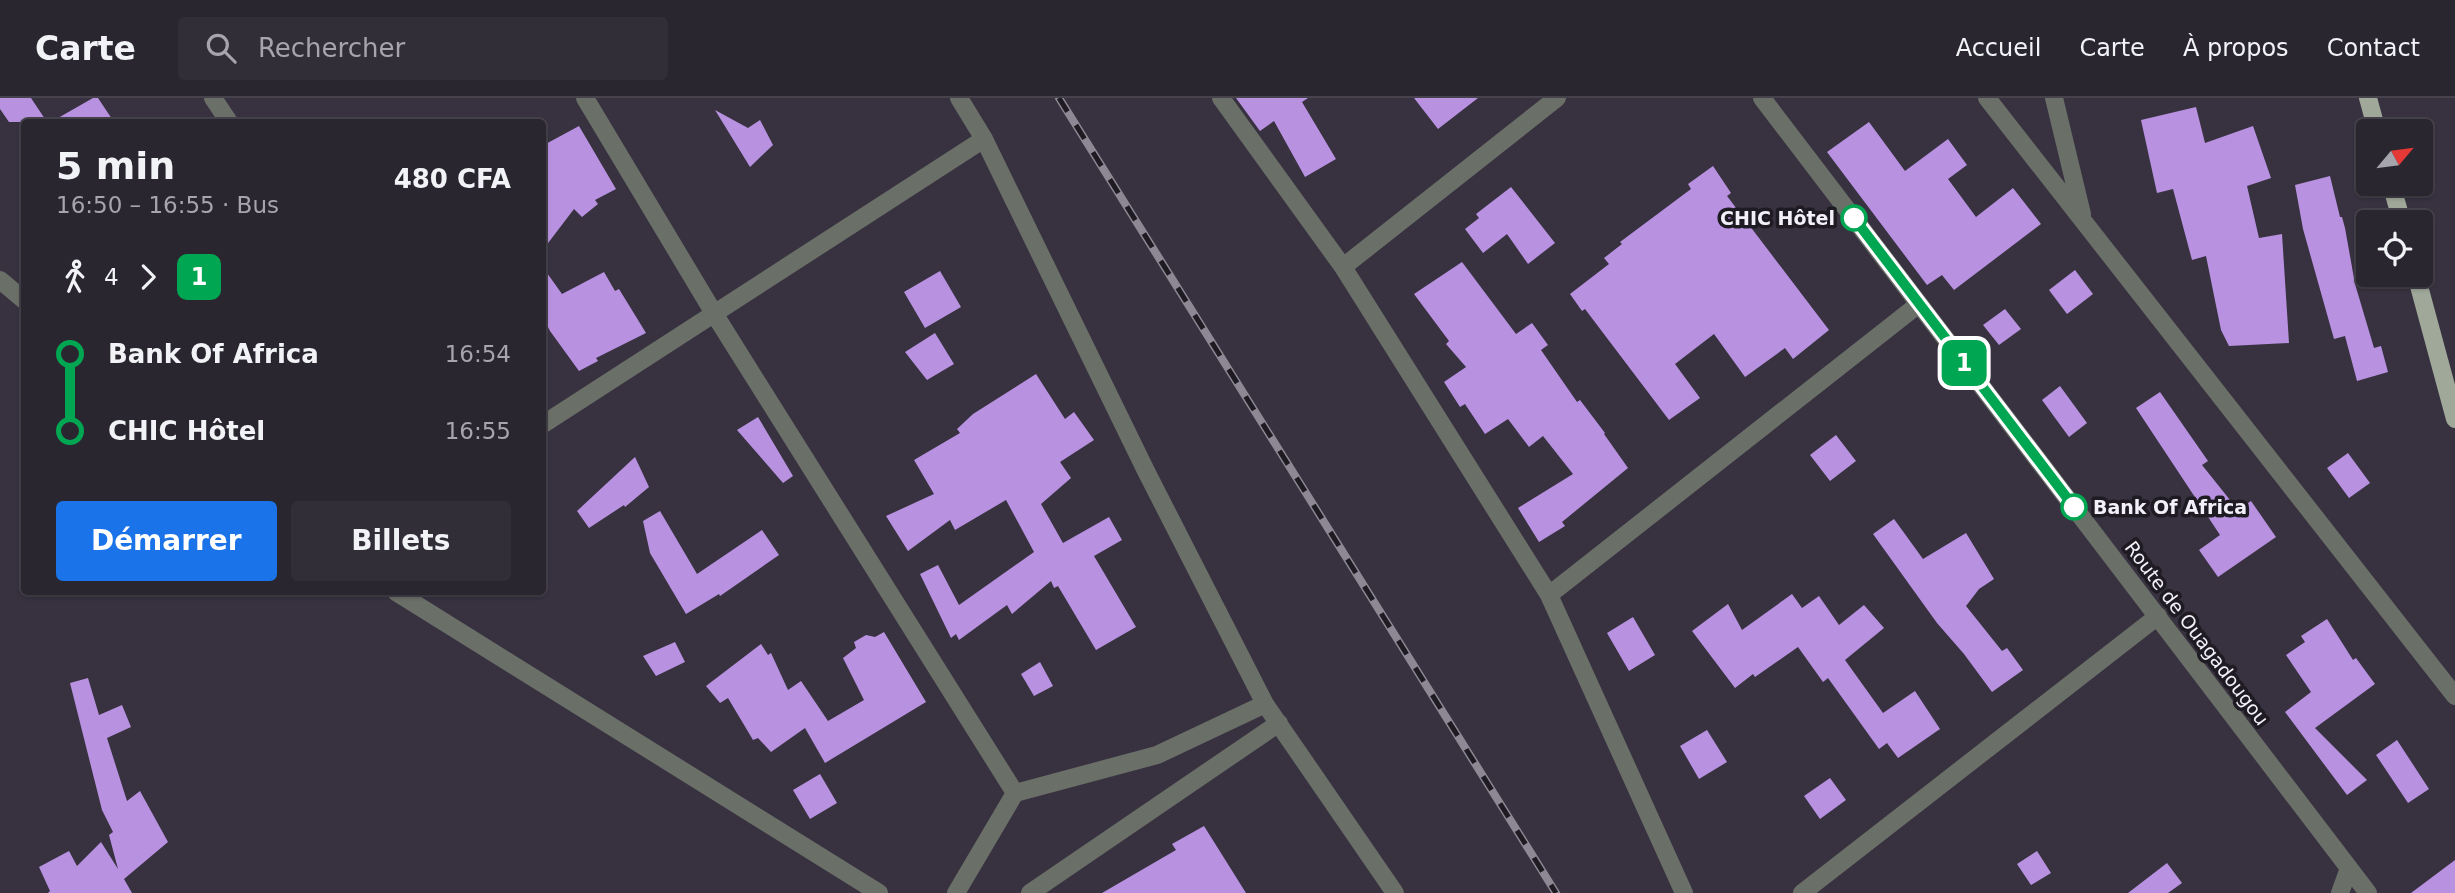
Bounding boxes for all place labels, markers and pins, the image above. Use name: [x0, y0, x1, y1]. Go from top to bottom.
marker: CHIC Hôtel: [1841, 205, 1867, 231]
place label: CHIC Hôtel: [1720, 207, 1835, 229]
marker: Bank Of Africa: [2061, 494, 2087, 520]
place label: Bank Of Africa: [2093, 496, 2247, 518]

